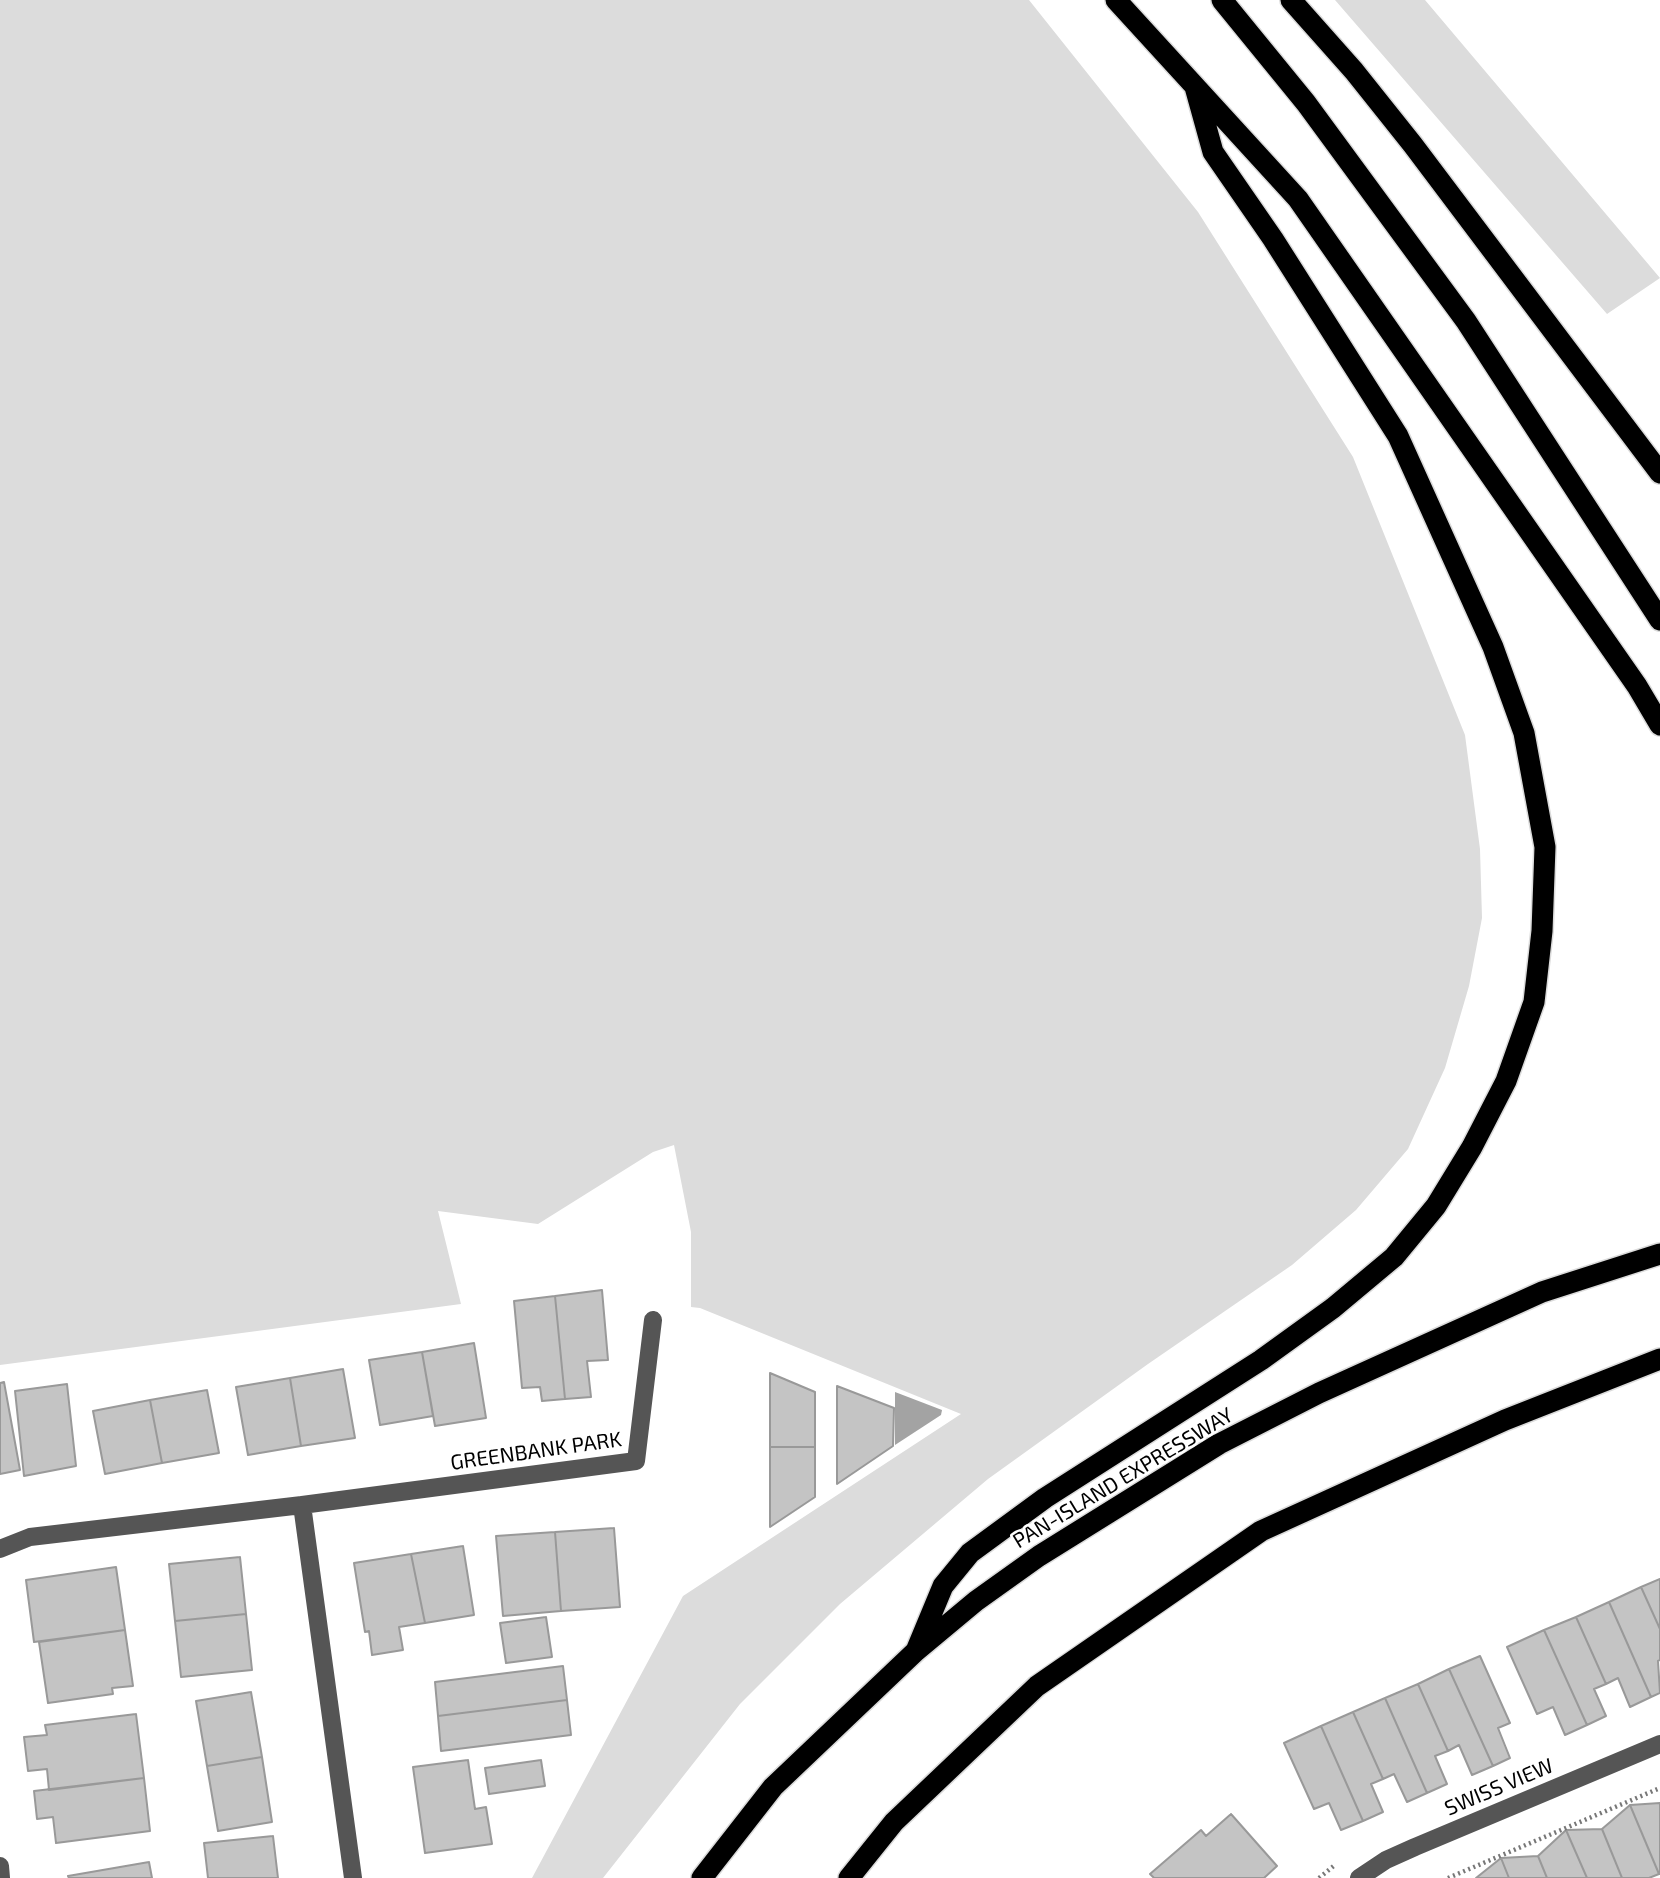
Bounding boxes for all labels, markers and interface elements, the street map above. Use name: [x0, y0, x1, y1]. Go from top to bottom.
street label: PAN-ISLAND EXPRESSWAY: [1008, 1402, 1238, 1554]
street label: GREENBANK PARK: [449, 1427, 623, 1475]
street label: SWISS VIEW: [1441, 1753, 1557, 1821]

